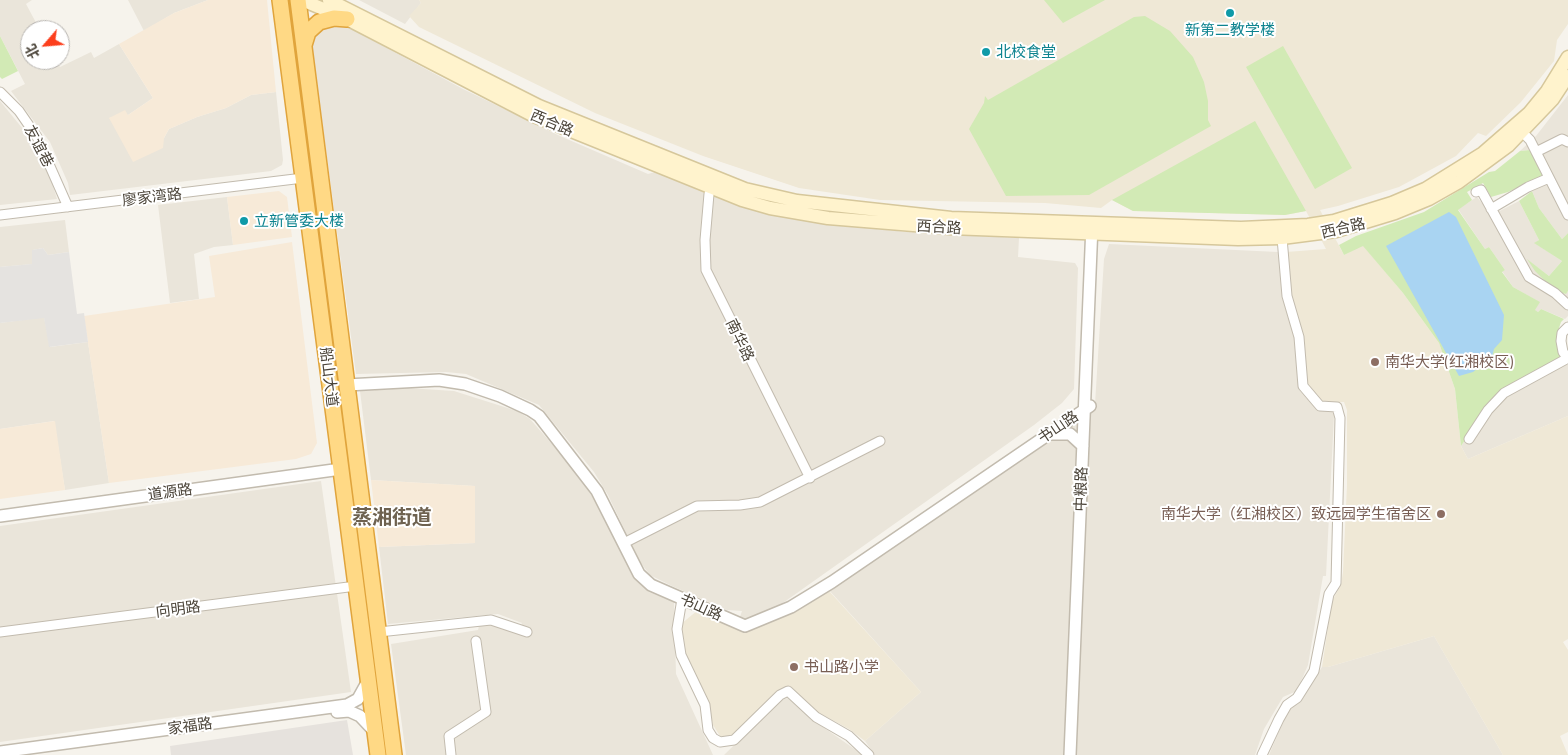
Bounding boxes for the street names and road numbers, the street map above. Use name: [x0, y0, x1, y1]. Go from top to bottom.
street label: 西合路: [528, 106, 576, 140]
street label: 友谊巷: [20, 122, 58, 170]
street label: 廖家湾路: [121, 184, 183, 210]
street label: 西合路: [1319, 214, 1367, 242]
street label: 西合路: [916, 217, 962, 237]
street label: 南华路: [722, 316, 758, 364]
street label: 船山大道: [316, 346, 342, 408]
street label: 书山路: [1034, 407, 1082, 447]
street label: 中粮路: [1071, 466, 1091, 512]
street label: 道源路: [146, 480, 194, 504]
street label: 书山路: [677, 590, 725, 624]
street label: 向明路: [155, 597, 201, 621]
street label: 家福路: [166, 714, 214, 738]

